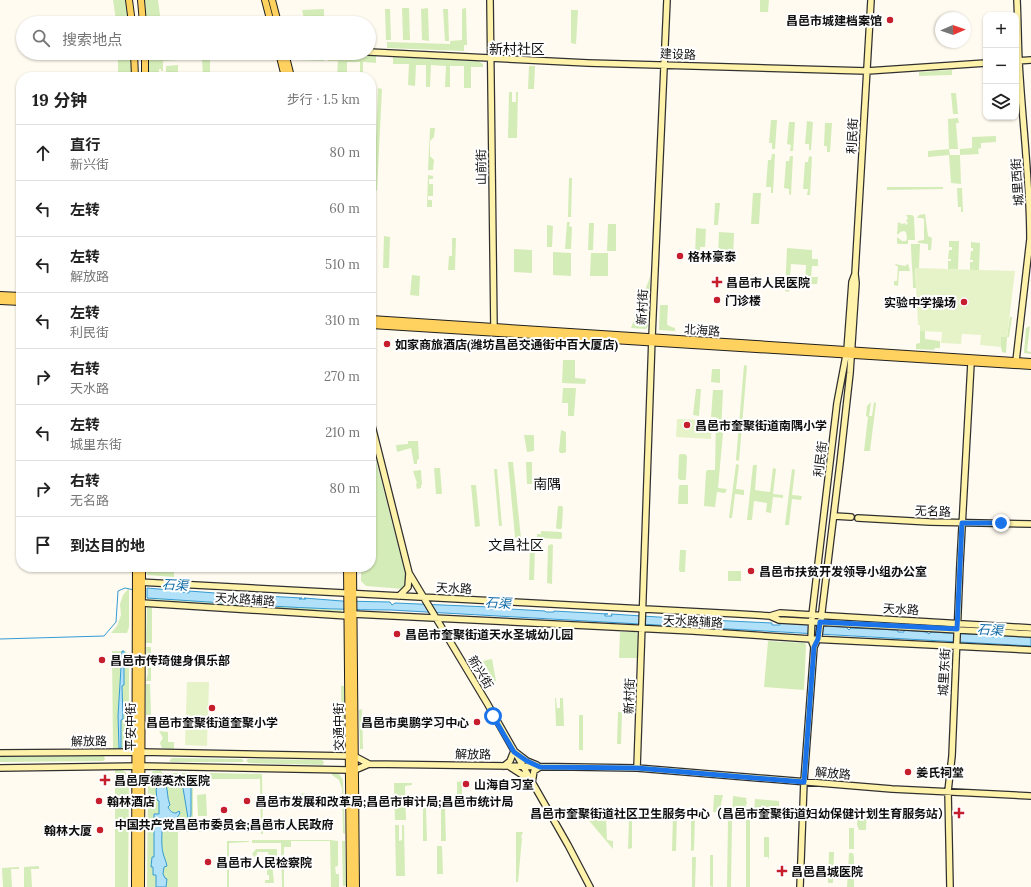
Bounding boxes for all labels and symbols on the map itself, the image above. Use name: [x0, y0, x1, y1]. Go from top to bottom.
north arrow: [935, 12, 971, 48]
place label: 昌邑市城建档案馆: [786, 13, 882, 28]
marker: 昌邑市城建档案馆: [885, 15, 895, 25]
district label: 新村社区: [489, 40, 545, 58]
street label: 建设路: [660, 46, 696, 62]
street label: 利民街: [844, 118, 860, 154]
street label: 山前街: [473, 149, 489, 185]
street label: 城里西街: [1008, 158, 1026, 206]
place label: 格林豪泰: [688, 249, 737, 264]
marker: 格林豪泰: [675, 251, 685, 261]
place label: 昌邑市人民医院: [726, 275, 810, 290]
marker: 昌邑市人民医院: [711, 276, 723, 288]
street label: 新村街: [634, 289, 650, 325]
place label: 门诊楼: [725, 293, 761, 308]
marker: 门诊楼: [712, 295, 722, 305]
place label: 实验中学操场: [884, 295, 956, 310]
marker: 实验中学操场: [959, 297, 969, 307]
street label: 北海路: [684, 321, 720, 339]
place label: 如家商旅酒店(潍坊昌邑交通街中百大厦店): [395, 337, 619, 353]
marker: 如家商旅酒店(潍坊昌邑交通街中百大厦店): [382, 339, 392, 349]
place label: 昌邑市奎聚街道南隅小学: [695, 418, 827, 433]
marker: 昌邑市奎聚街道南隅小学: [682, 420, 692, 430]
street label: 利民街: [810, 440, 830, 478]
district label: 南隅: [533, 475, 561, 493]
street label: 无名路: [915, 503, 951, 519]
route end: [992, 514, 1010, 532]
district label: 文昌社区: [488, 536, 544, 554]
place label: 昌邑市扶贫开发领导小组办公室: [759, 564, 927, 579]
marker: 昌邑市扶贫开发领导小组办公室: [746, 566, 756, 576]
water label: 石渠: [162, 576, 190, 594]
street label: 天水路: [436, 580, 472, 596]
street label: 天水路辅路: [215, 589, 275, 609]
water label: 石渠: [485, 594, 513, 612]
street label: 天水路: [883, 601, 919, 617]
street label: 天水路辅路: [663, 612, 723, 630]
water label: 石渠: [977, 621, 1005, 639]
place label: 昌邑市奎聚街道天水圣城幼儿园: [405, 627, 573, 642]
marker: 昌邑市奎聚街道天水圣城幼儿园: [392, 629, 402, 639]
street label: 城里东街: [935, 648, 953, 696]
place label: 昌邑市传琦健身俱乐部: [110, 653, 230, 668]
street label: 新兴街: [465, 653, 497, 691]
marker: 昌邑市传琦健身俱乐部: [97, 655, 107, 665]
street label: 新村街: [621, 678, 637, 714]
street label: 平安中街: [123, 703, 138, 751]
marker: 昌邑市奎聚街道奎聚小学: [207, 703, 217, 713]
street label: 交通中街: [331, 703, 346, 751]
route start: [484, 707, 502, 725]
place label: 昌邑市奎聚街道奎聚小学: [146, 715, 278, 730]
place label: 昌邑市奥鹏学习中心: [361, 715, 469, 730]
marker: 昌邑市奥鹏学习中心: [472, 717, 482, 727]
street label: 解放路: [71, 733, 107, 749]
street label: 解放路: [455, 746, 491, 762]
street label: 解放路: [814, 764, 852, 782]
place label: 姜氏祠堂: [916, 765, 964, 780]
marker: 姜氏祠堂: [903, 767, 913, 777]
place label: 昌邑厚德英杰医院: [114, 773, 210, 788]
marker: 昌邑厚德英杰医院: [99, 774, 111, 786]
place label: 山海自习室: [474, 777, 534, 792]
marker: 山海自习室: [461, 779, 471, 789]
place label: 翰林酒店: [107, 794, 155, 809]
place label: 昌邑市发展和改革局;昌邑市审计局;昌邑市统计局: [255, 794, 513, 809]
marker: 翰林酒店: [94, 796, 104, 806]
marker: 昌邑市发展和改革局;昌邑市审计局;昌邑市统计局: [242, 796, 252, 806]
marker: 中国共产党昌邑市委员会;昌邑市人民政府: [219, 805, 229, 815]
place label: 昌邑市奎聚街道社区卫生服务中心（昌邑市奎聚街道妇幼保健计划生育服务站）: [530, 806, 950, 821]
marker: 昌邑市奎聚街道社区卫生服务中心（昌邑市奎聚街道妇幼保健计划生育服务站）: [953, 807, 965, 819]
place label: 中国共产党昌邑市委员会;昌邑市人民政府: [114, 817, 334, 832]
place label: 翰林大厦: [44, 823, 92, 838]
marker: 翰林大厦: [95, 825, 105, 835]
place label: 昌邑市人民检察院: [216, 855, 312, 870]
marker: 昌邑市人民检察院: [203, 857, 213, 867]
place label: 昌邑昌城医院: [791, 864, 863, 879]
marker: 昌邑昌城医院: [776, 865, 788, 877]

